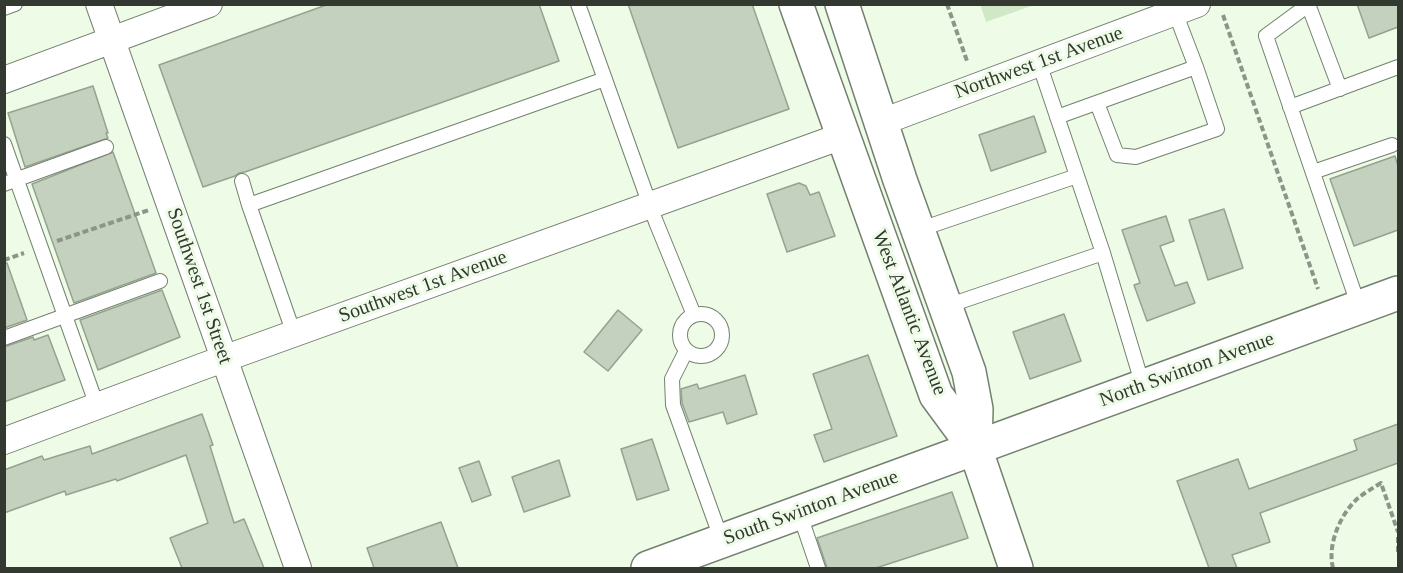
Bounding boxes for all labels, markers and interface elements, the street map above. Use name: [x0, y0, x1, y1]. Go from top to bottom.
street label: Northwest 1st Avenue: [952, 21, 1126, 105]
street label: Southwest 1st Street: [161, 205, 237, 367]
street label: West Atlantic Avenue: [867, 227, 951, 399]
street label: Southwest 1st Avenue: [336, 245, 510, 329]
street label: North Swinton Avenue: [1096, 327, 1278, 413]
street label: South Swinton Avenue: [720, 465, 902, 551]

